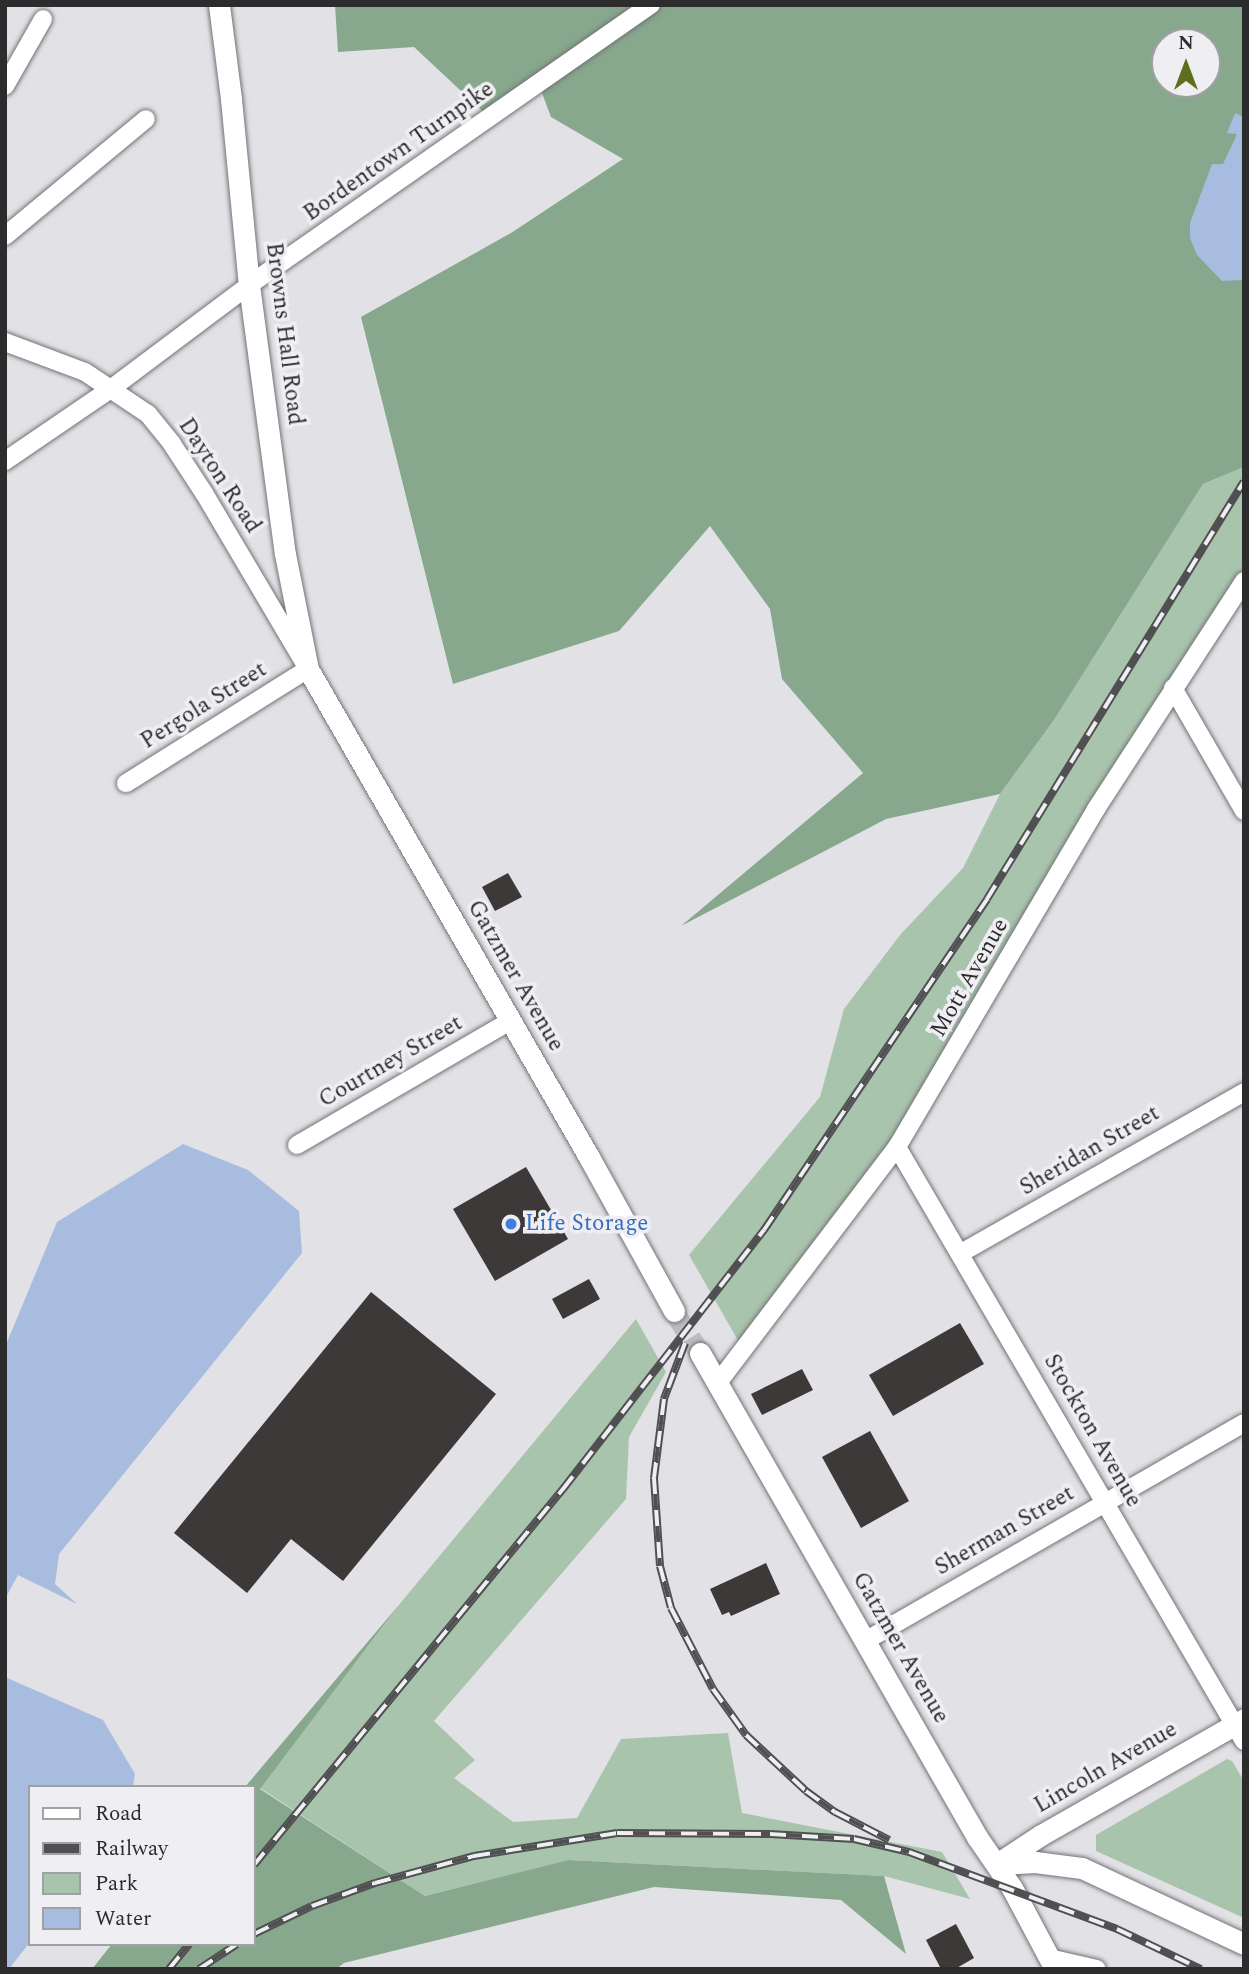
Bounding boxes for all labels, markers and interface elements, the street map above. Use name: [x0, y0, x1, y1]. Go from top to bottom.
north arrow: [1151, 28, 1221, 98]
text: N: [1178, 29, 1194, 58]
street label: Bordentown Turnpike: [299, 76, 499, 228]
street label: Browns Hall Road: [259, 241, 309, 427]
street label: Dayton Road: [172, 413, 266, 539]
street label: Pergola Street: [136, 656, 272, 756]
street label: Gatzmer Avenue: [461, 896, 569, 1056]
street label: Mott Avenue: [925, 914, 1015, 1042]
street label: Courtney Street: [314, 1010, 468, 1114]
street label: Sheridan Street: [1015, 1100, 1165, 1202]
place label: Life Storage: [525, 1210, 648, 1238]
marker: Life Storage: [503, 1216, 519, 1232]
street label: Stockton Avenue: [1037, 1350, 1147, 1512]
street label: Sherman Street: [930, 1480, 1080, 1582]
street label: Gatzmer Avenue: [846, 1568, 954, 1728]
street label: Lincoln Avenue: [1030, 1716, 1182, 1820]
legend: [28, 1785, 256, 1946]
text: Road: [95, 1798, 142, 1830]
text: Railway: [95, 1833, 168, 1865]
text: Park: [95, 1868, 138, 1900]
text: Water: [95, 1903, 151, 1935]

